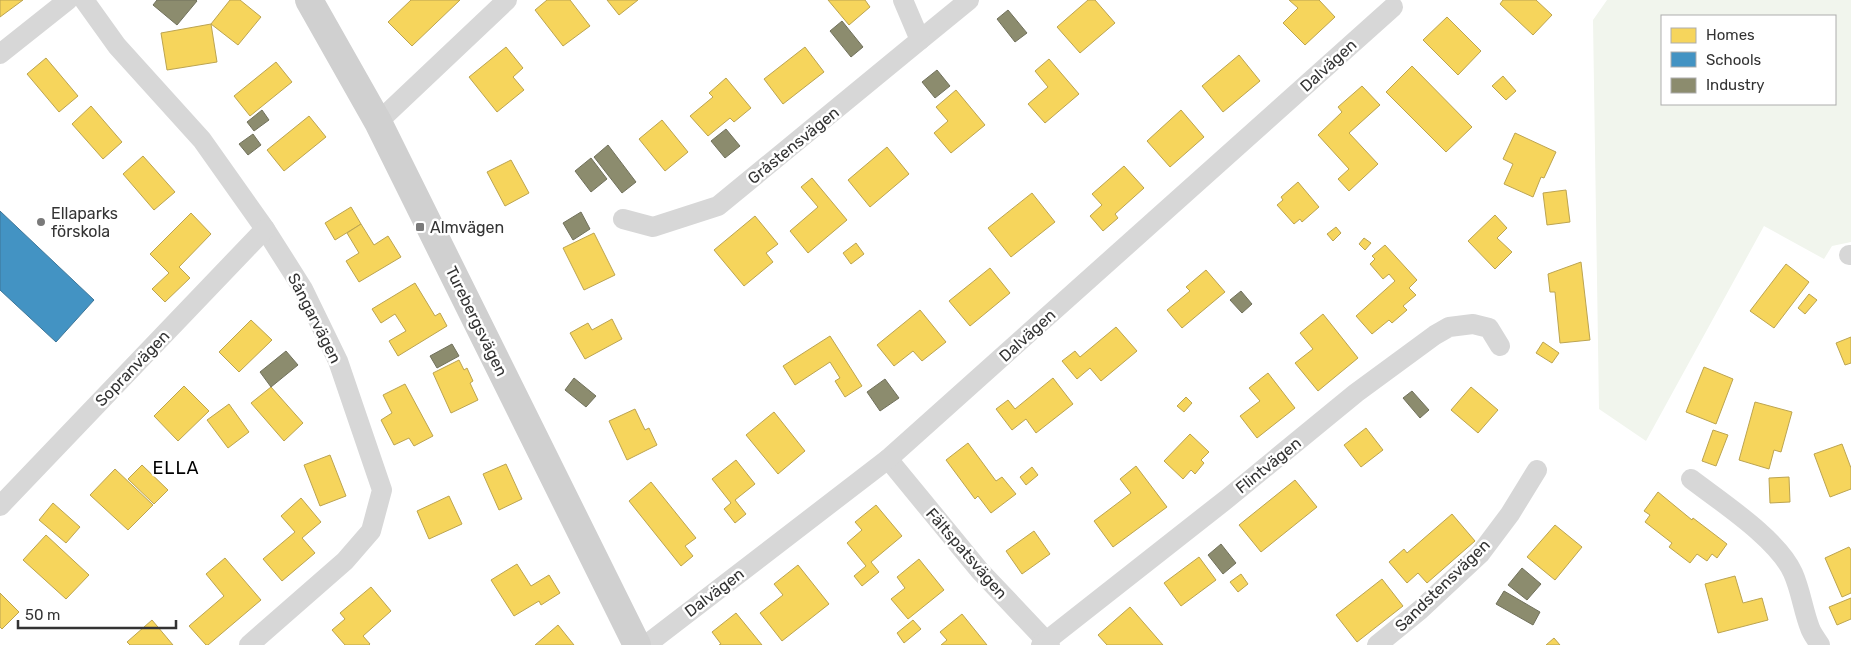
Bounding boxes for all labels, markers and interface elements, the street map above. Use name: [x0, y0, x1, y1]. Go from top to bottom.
legend: [1661, 15, 1836, 105]
text: Homes: [1706, 26, 1755, 44]
street label: Dalvägen: [1296, 35, 1360, 96]
text: Schools: [1706, 51, 1762, 69]
text: Industry: [1706, 76, 1765, 94]
street label: Gråstensvägen: [744, 103, 843, 188]
place label: Ellaparks förskola: [51, 204, 118, 241]
marker: Ellaparks förskola: [35, 216, 47, 228]
place label: Almvägen: [430, 218, 504, 237]
marker: Almvägen: [414, 221, 426, 233]
street label: Turebergsvägen: [442, 263, 511, 379]
street label: Sångarvägen: [284, 270, 345, 366]
street label: Dalvägen: [995, 305, 1059, 366]
street label: Sopranvägen: [91, 326, 173, 410]
street label: Flintvägen: [1232, 433, 1305, 497]
district label: ELLA: [152, 457, 200, 479]
street label: Fältspatsvägen: [922, 504, 1011, 603]
street label: Sandstensvägen: [1391, 535, 1494, 635]
street label: Dalvägen: [681, 564, 748, 621]
scale bar: [18, 598, 175, 630]
text: 50 m: [25, 606, 60, 624]

